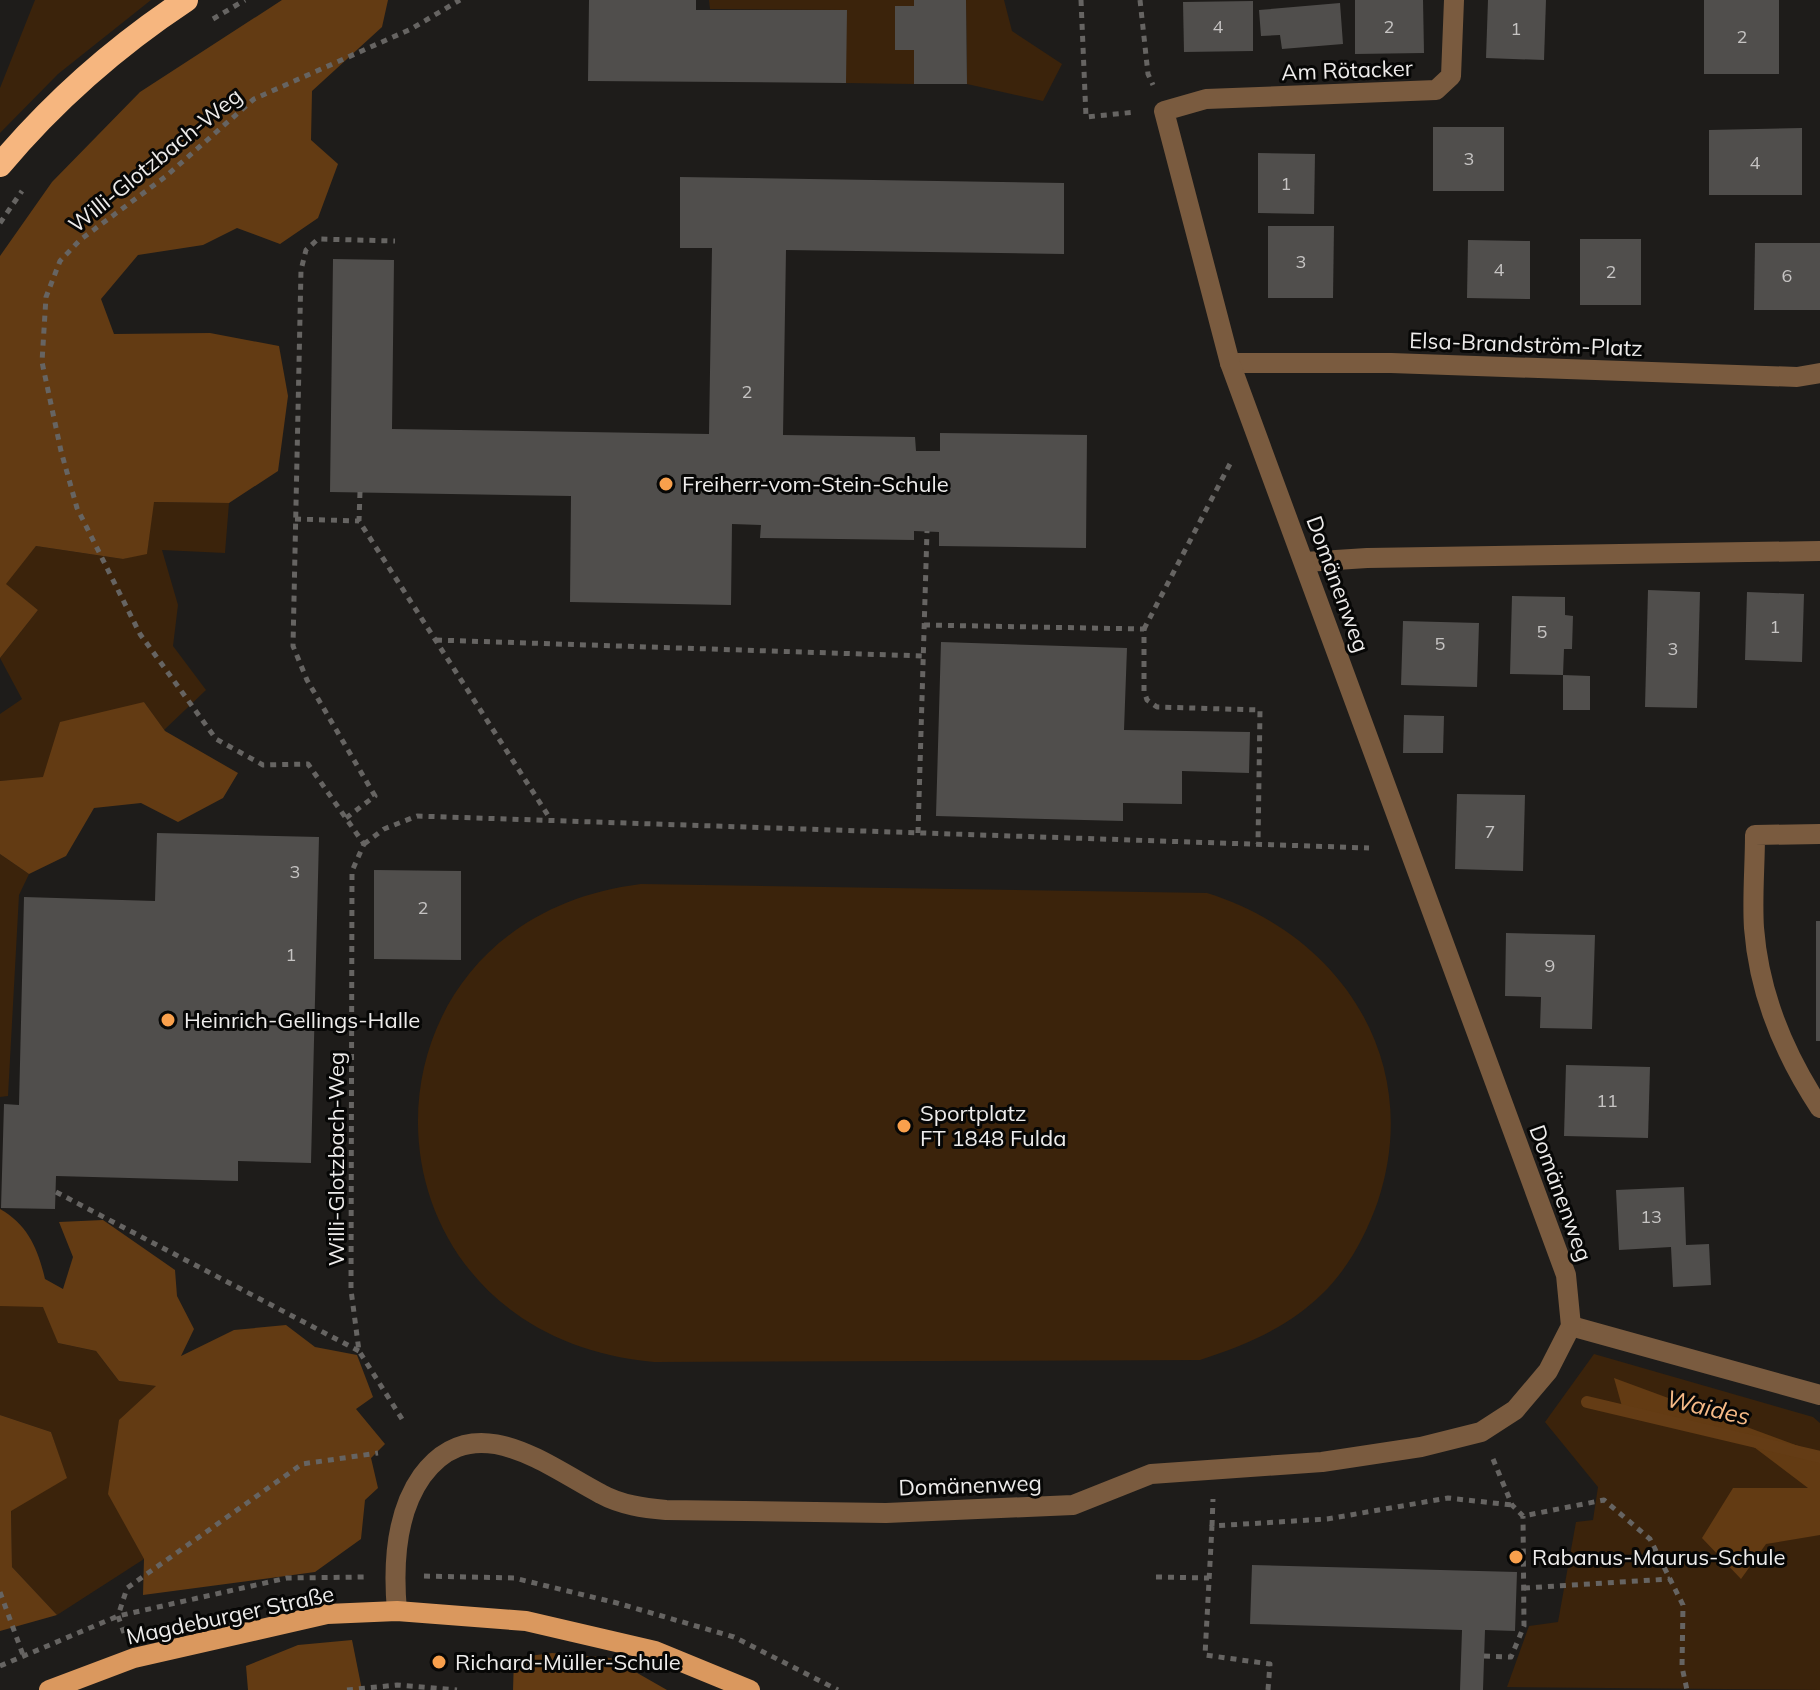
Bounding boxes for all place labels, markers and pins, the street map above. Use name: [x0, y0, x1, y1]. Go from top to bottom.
place label: Freiherr-vom-Stein-Schule: [682, 470, 949, 498]
marker: Freiherr-vom-Stein-Schule: [657, 475, 675, 493]
place label: Heinrich-Gellings-Halle: [184, 1006, 420, 1034]
marker: Heinrich-Gellings-Halle: [159, 1011, 177, 1029]
place label: Sportplatz FT 1848 Fulda: [920, 1099, 1066, 1152]
marker: Sportplatz FT 1848 Fulda: [895, 1117, 913, 1135]
place label: Rabanus-Maurus-Schule: [1532, 1543, 1785, 1571]
marker: Rabanus-Maurus-Schule: [1507, 1548, 1525, 1566]
place label: Richard-Müller-Schule: [455, 1648, 681, 1676]
marker: Richard-Müller-Schule: [430, 1653, 448, 1671]

